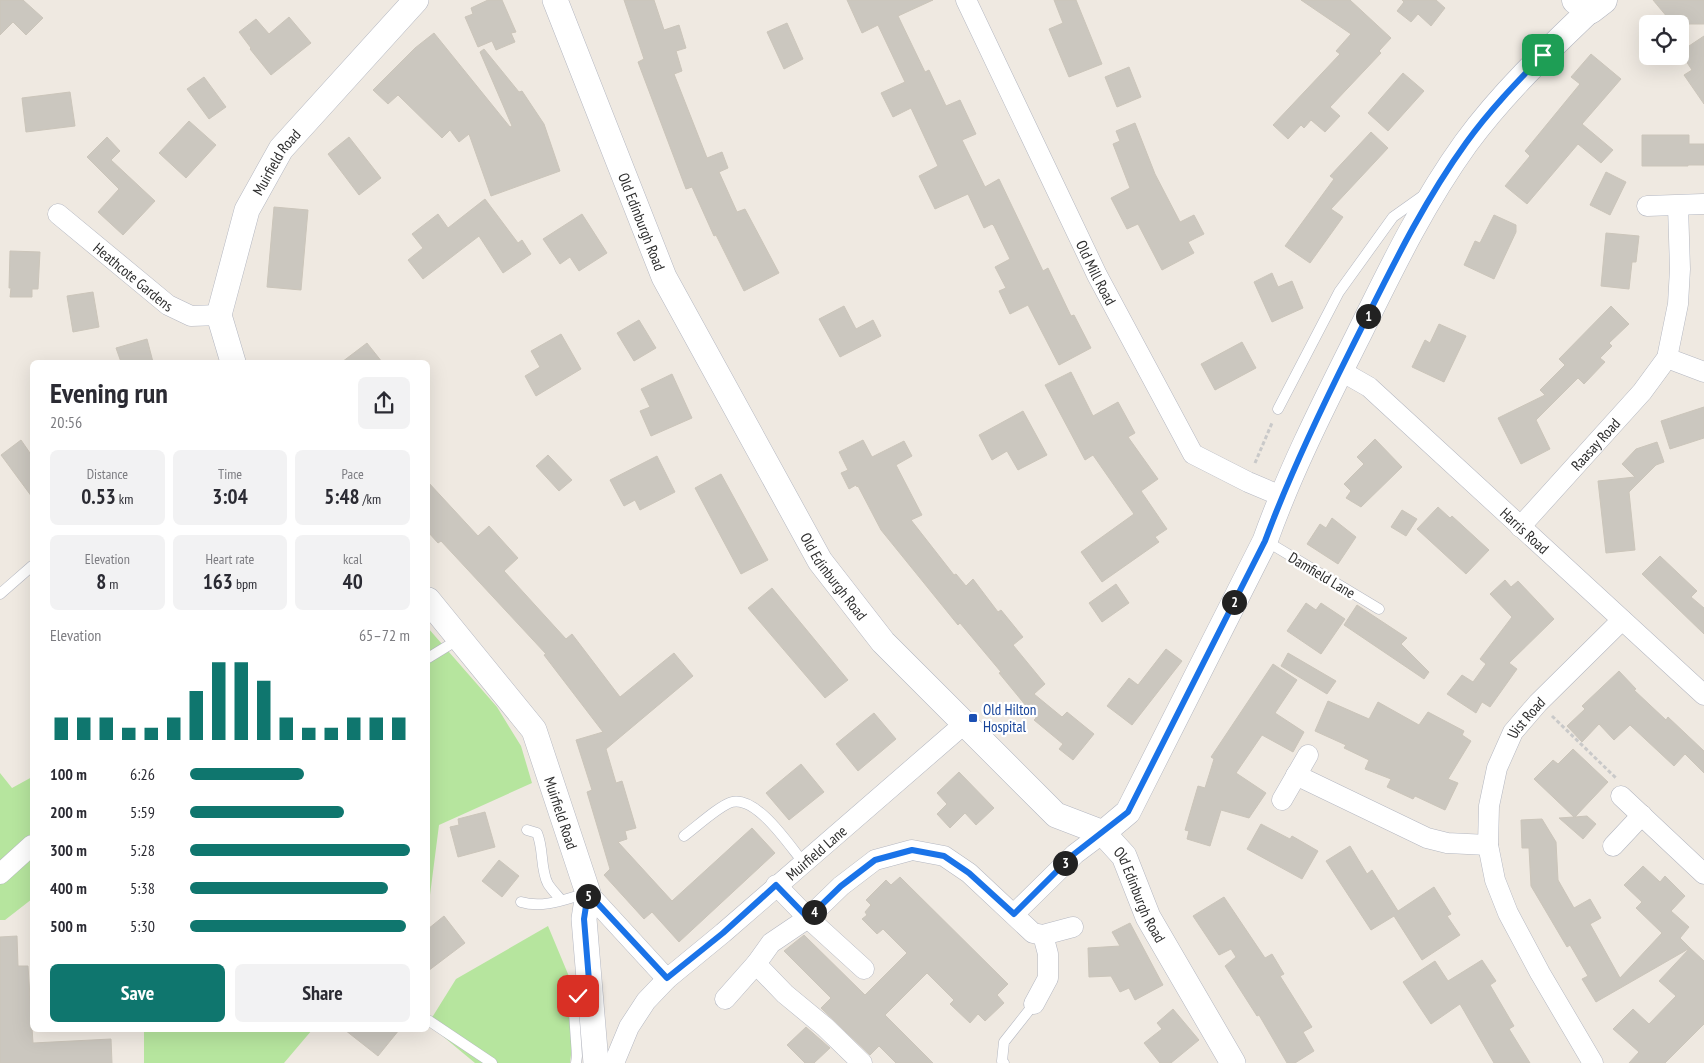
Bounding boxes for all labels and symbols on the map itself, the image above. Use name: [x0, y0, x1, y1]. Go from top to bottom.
pin: [1522, 34, 1564, 76]
street label: Muirfield Road: [248, 125, 304, 198]
street label: Old Edinburgh Road: [614, 170, 670, 273]
street label: Old Mill Road: [1072, 237, 1121, 308]
street label: Heathcote Gardens: [90, 238, 176, 315]
pin: 1: [1356, 304, 1380, 328]
street label: Raasay Road: [1566, 414, 1624, 474]
street label: Harris Road: [1497, 503, 1553, 557]
street label: Old Edinburgh Road: [797, 529, 872, 624]
street label: Damfield Lane: [1285, 548, 1359, 602]
pin: 2: [1222, 590, 1246, 614]
street label: Uist Road: [1502, 692, 1549, 741]
place label: Old Hilton Hospital: [983, 700, 1036, 736]
marker: Old Hilton Hospital: [967, 712, 979, 724]
street label: Muirfield Road: [541, 774, 582, 851]
street label: Muirfield Lane: [782, 821, 850, 884]
street label: Old Edinburgh Road: [1110, 842, 1170, 946]
pin: 3: [1052, 850, 1078, 876]
pin: 5: [576, 884, 600, 908]
pin: 4: [802, 900, 826, 924]
pin: [557, 975, 599, 1017]

